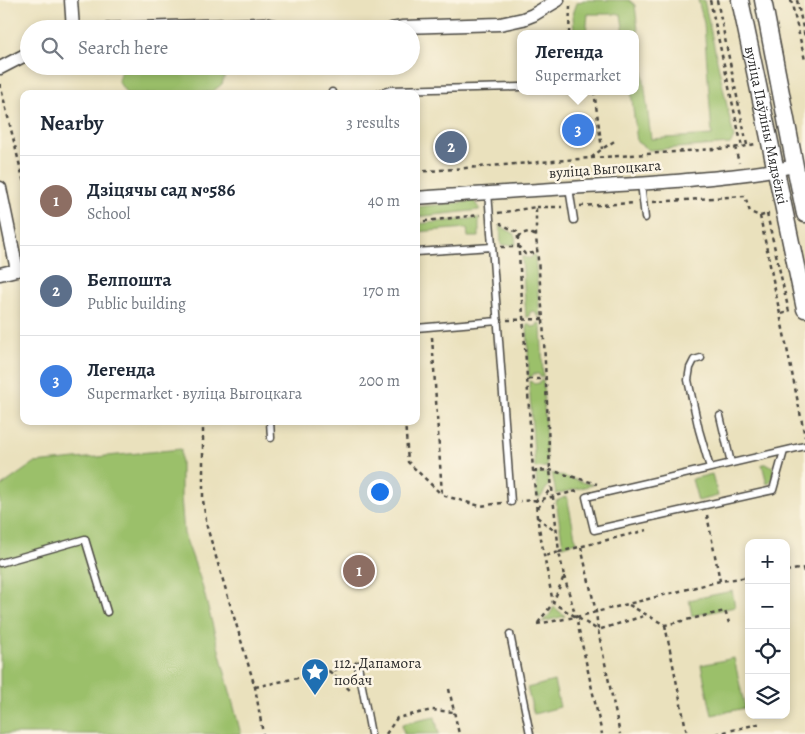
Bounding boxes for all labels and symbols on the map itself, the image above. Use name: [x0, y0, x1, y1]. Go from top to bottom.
street label: вуліца Паўліны Мядзёлкі: [740, 44, 793, 206]
pin: 3: [562, 111, 594, 149]
pin: 2: [435, 128, 467, 166]
street label: вуліца Выгоцкага: [548, 155, 662, 183]
your location: [367, 479, 393, 505]
pin: 1: [343, 552, 375, 590]
place label: 112. Дапамога побач: [334, 653, 421, 690]
place icon: 112. Дапамога побач: [300, 657, 330, 696]

